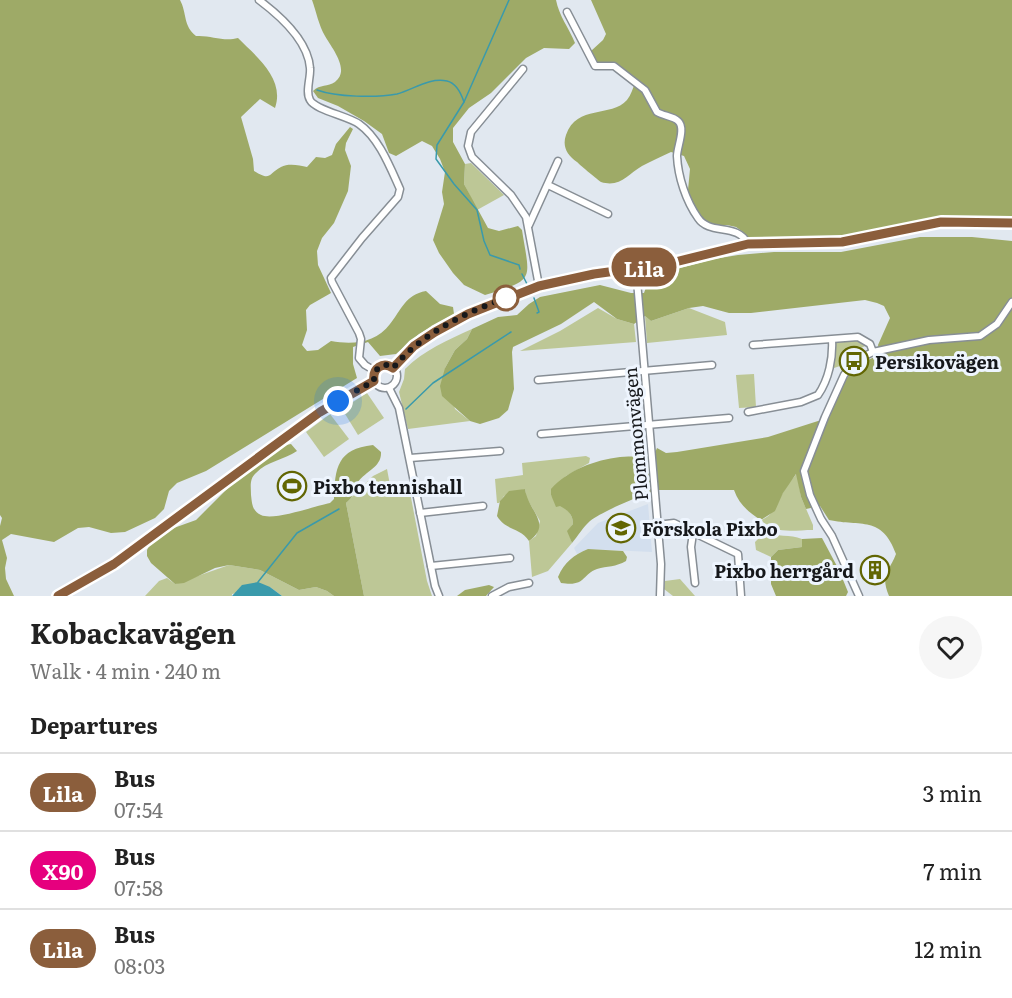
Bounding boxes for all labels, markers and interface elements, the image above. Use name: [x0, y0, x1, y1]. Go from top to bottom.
line badge: Lila: [602, 248, 686, 286]
text: Lila: [623, 252, 665, 283]
unlabelled marker: [493, 285, 519, 311]
bus stop icon: Persikovägen: [838, 345, 870, 377]
place label: Persikovägen: [875, 348, 999, 375]
street label: Plommonvägen: [616, 366, 654, 502]
your location: [323, 386, 353, 416]
sports icon: Pixbo tennishall: [276, 470, 308, 502]
place label: Pixbo tennishall: [313, 473, 463, 500]
school or university icon: Förskola Pixbo: [605, 512, 637, 544]
place label: Förskola Pixbo: [642, 515, 778, 542]
building icon: Pixbo herrgård: [859, 554, 891, 586]
place label: Pixbo herrgård: [714, 557, 854, 584]
text: Kobackavägen: [30, 611, 236, 653]
button: heart: [919, 616, 982, 679]
text: Walk · 4 min · 240 m: [30, 655, 221, 685]
text: Departures: [30, 708, 157, 741]
text: Bus: [114, 761, 155, 794]
text: 3 min: [922, 776, 982, 809]
text: Lila: [42, 777, 84, 808]
text: 07:54: [114, 794, 163, 824]
text: Bus: [114, 839, 155, 872]
text: 7 min: [923, 854, 982, 887]
text: X90: [43, 855, 83, 886]
text: 07:58: [114, 872, 163, 902]
text: Bus: [114, 917, 155, 950]
text: 12 min: [914, 932, 982, 965]
text: Lila: [42, 933, 84, 964]
text: 08:03: [114, 950, 165, 980]

